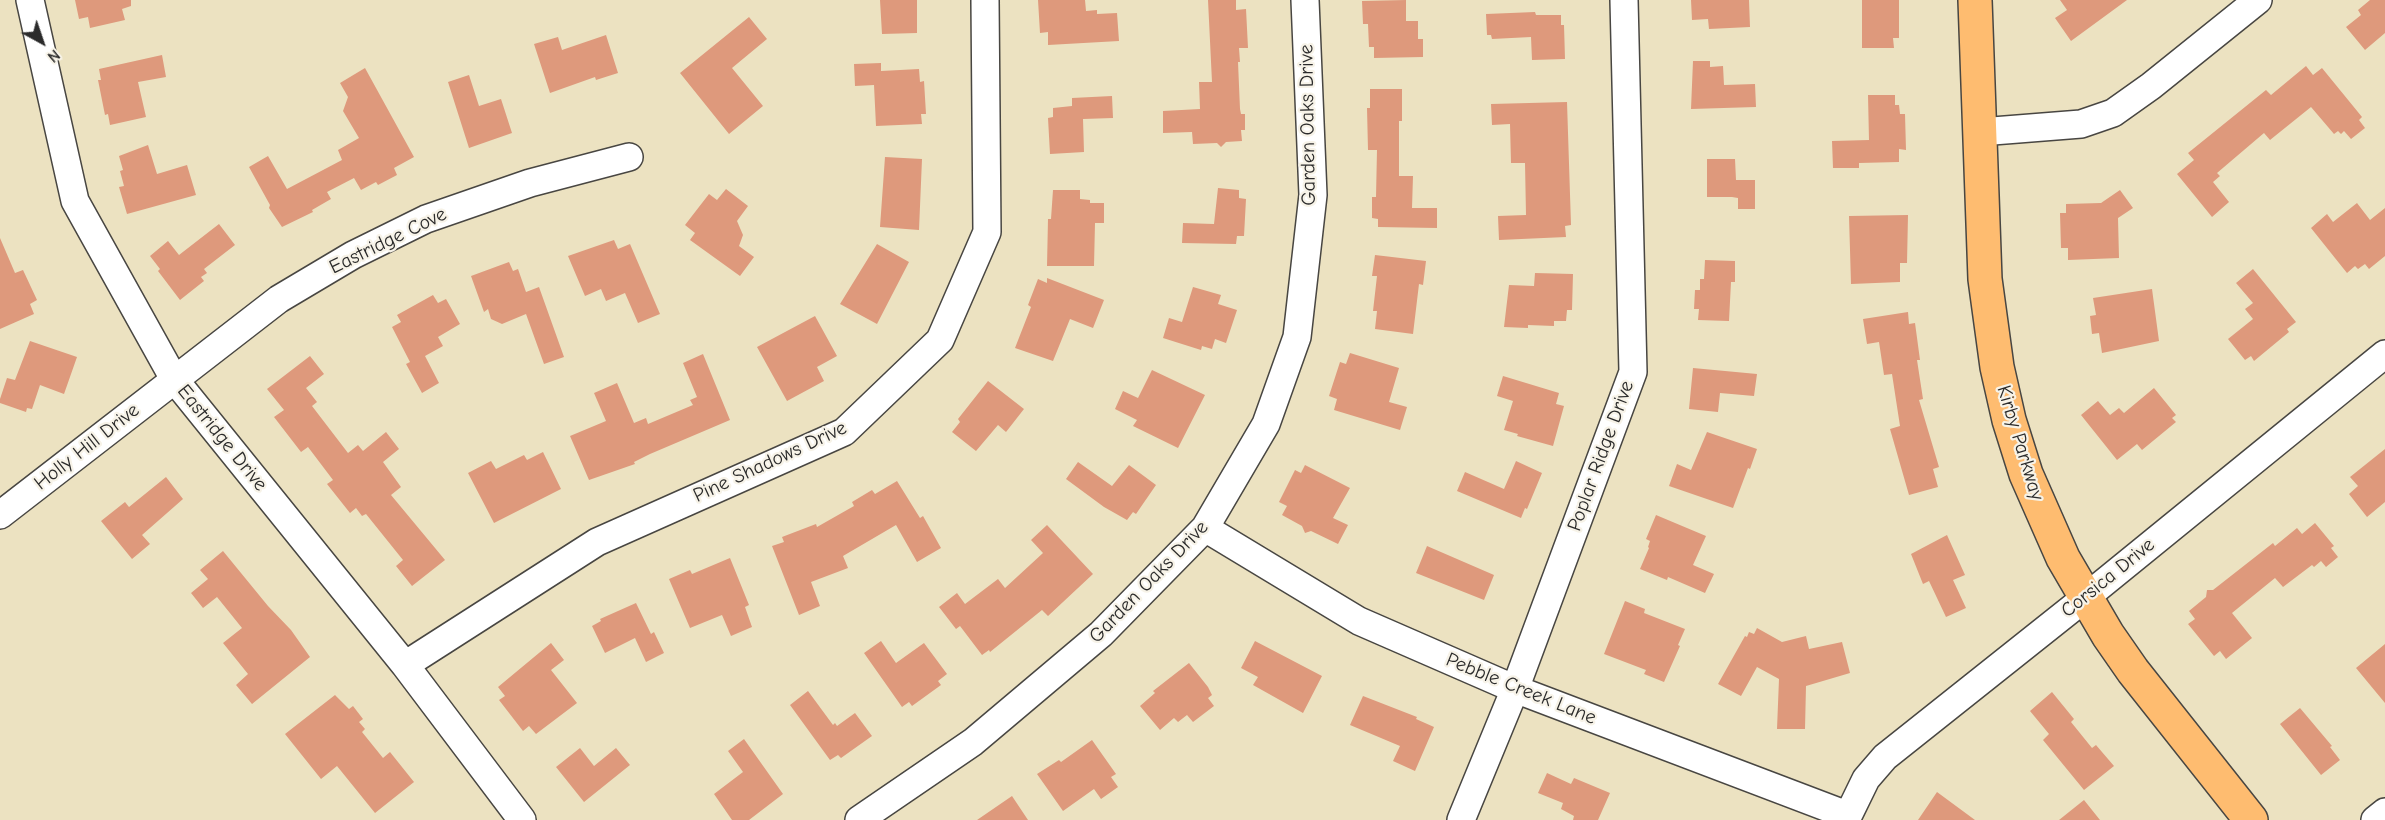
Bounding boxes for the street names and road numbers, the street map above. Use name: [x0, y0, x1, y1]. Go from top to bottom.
street label: Garden Oaks Drive: [1295, 44, 1321, 206]
street label: Eastridge Cove: [325, 202, 451, 280]
street label: Poplar Ridge Drive: [1563, 378, 1639, 534]
street label: Eastridge Drive: [172, 380, 272, 496]
street label: Kirby Parkway: [1991, 383, 2049, 503]
street label: Holly Hill Drive: [30, 398, 144, 496]
street label: Pine Shadows Drive: [689, 416, 851, 508]
street label: Garden Oaks Drive: [1084, 516, 1214, 648]
street label: Corsica Drive: [2056, 533, 2160, 623]
street label: Pebble Creek Lane: [1442, 648, 1600, 730]

